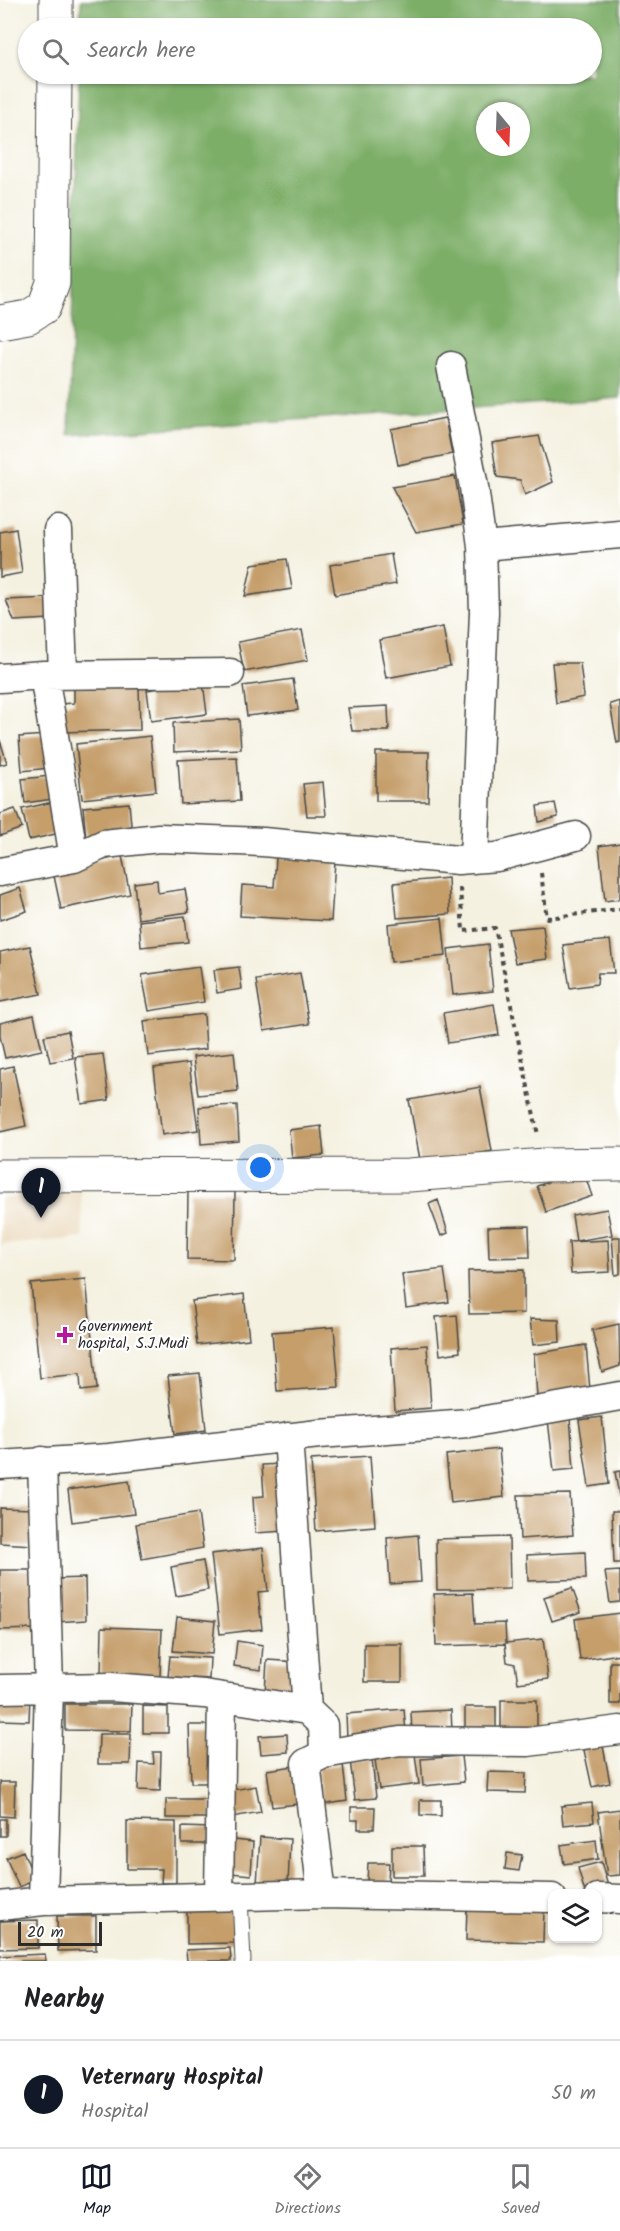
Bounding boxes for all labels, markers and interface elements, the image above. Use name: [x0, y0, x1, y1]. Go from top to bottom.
search box: [18, 18, 602, 84]
text: Search here: [87, 34, 195, 69]
icon: search: [39, 35, 72, 68]
north arrow: [476, 102, 530, 156]
your location: [246, 1153, 275, 1182]
pin: 1: [22, 1168, 60, 1218]
place label: Government hospital, S.J.Mudi: [78, 1315, 190, 1356]
marker: Government hospital, S.J.Mudi: [56, 1326, 74, 1344]
map controls: [548, 1889, 602, 1943]
button: layers: [548, 1889, 602, 1943]
scale bar: [18, 1919, 102, 1946]
text: 20 m: [27, 1920, 63, 1945]
text: Nearby: [24, 1979, 104, 2021]
text: Veternary Hospital: [81, 2061, 263, 2096]
text: 1: [40, 2078, 47, 2110]
text: 50 m: [551, 2078, 596, 2110]
text: Hospital: [81, 2096, 148, 2128]
tab: Map: [80, 2160, 113, 2221]
tab: Directions: [274, 2160, 341, 2221]
tab: Saved: [502, 2160, 540, 2221]

